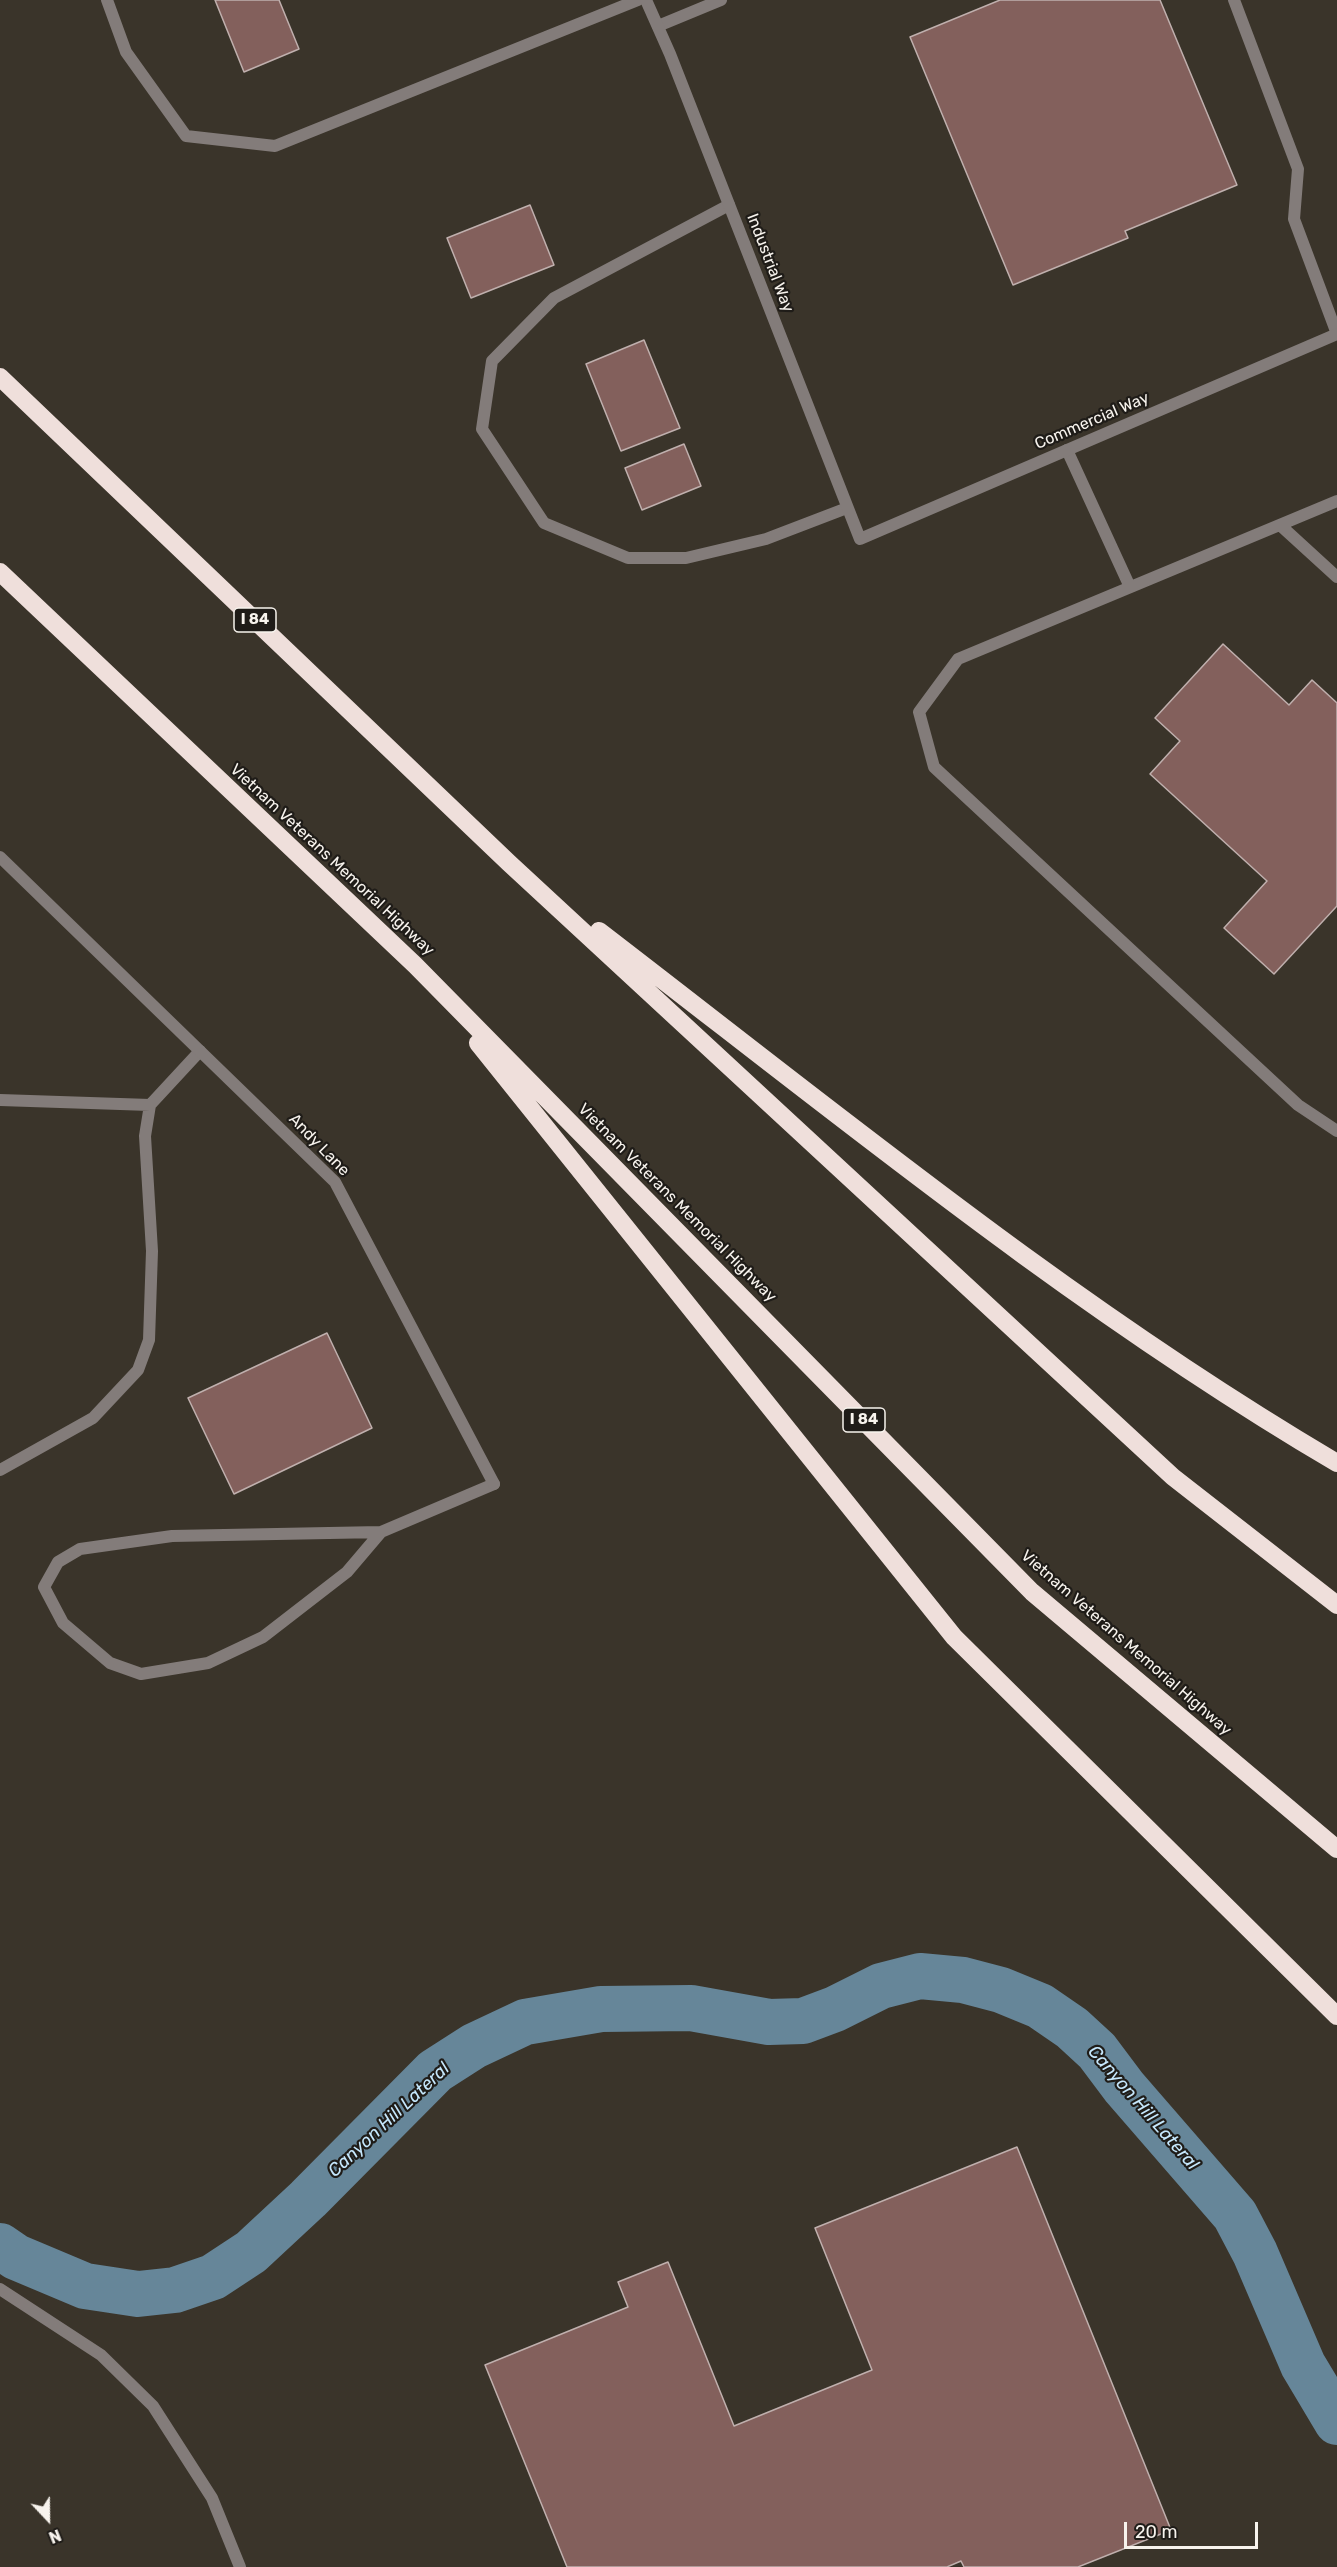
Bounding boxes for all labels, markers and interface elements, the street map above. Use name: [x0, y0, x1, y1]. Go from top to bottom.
street label: Industrial Way: [742, 211, 798, 315]
street label: Commercial Way: [1032, 388, 1152, 454]
road number: I 84: [234, 608, 276, 632]
street label: Vietnam Veterans Memorial Highway: [226, 760, 438, 960]
street label: Vietnam Veterans Memorial Highway: [574, 1100, 780, 1306]
street label: Andy Lane: [285, 1110, 353, 1180]
road number: I 84: [843, 1408, 885, 1432]
street label: Vietnam Veterans Memorial Highway: [1017, 1546, 1235, 1740]
water label: Canyon Hill Lateral: [1083, 2041, 1203, 2175]
water label: Canyon Hill Lateral: [324, 2058, 454, 2182]
north arrow: [18, 2489, 78, 2549]
scale bar: [1127, 2510, 1260, 2548]
text: 20 m: [1135, 2521, 1177, 2543]
text: N: [46, 2525, 64, 2547]

